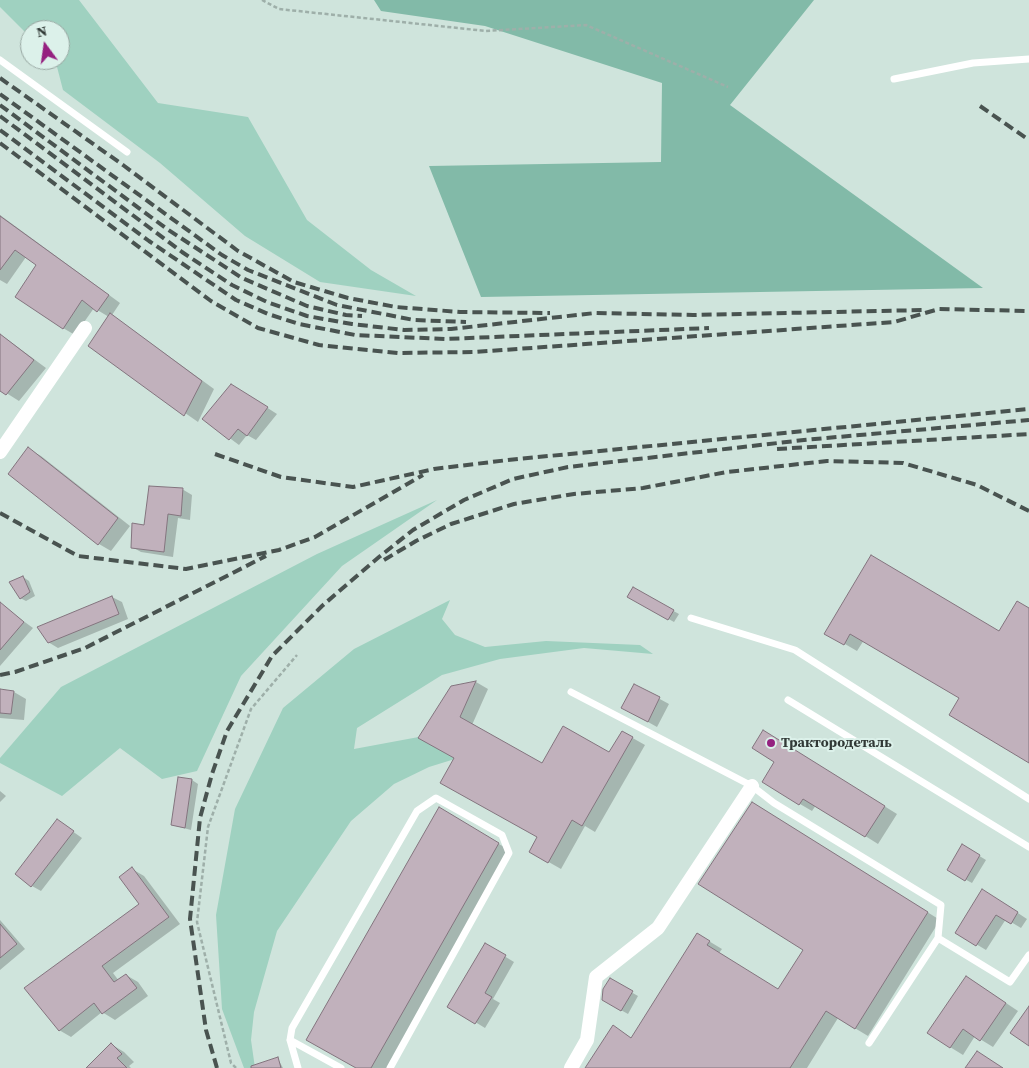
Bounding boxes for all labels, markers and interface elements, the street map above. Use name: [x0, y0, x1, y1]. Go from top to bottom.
north arrow: [20, 20, 70, 70]
text: N: [34, 20, 49, 42]
place label: Трактородеталь: [781, 735, 892, 751]
marker: Трактородеталь: [765, 737, 777, 749]

